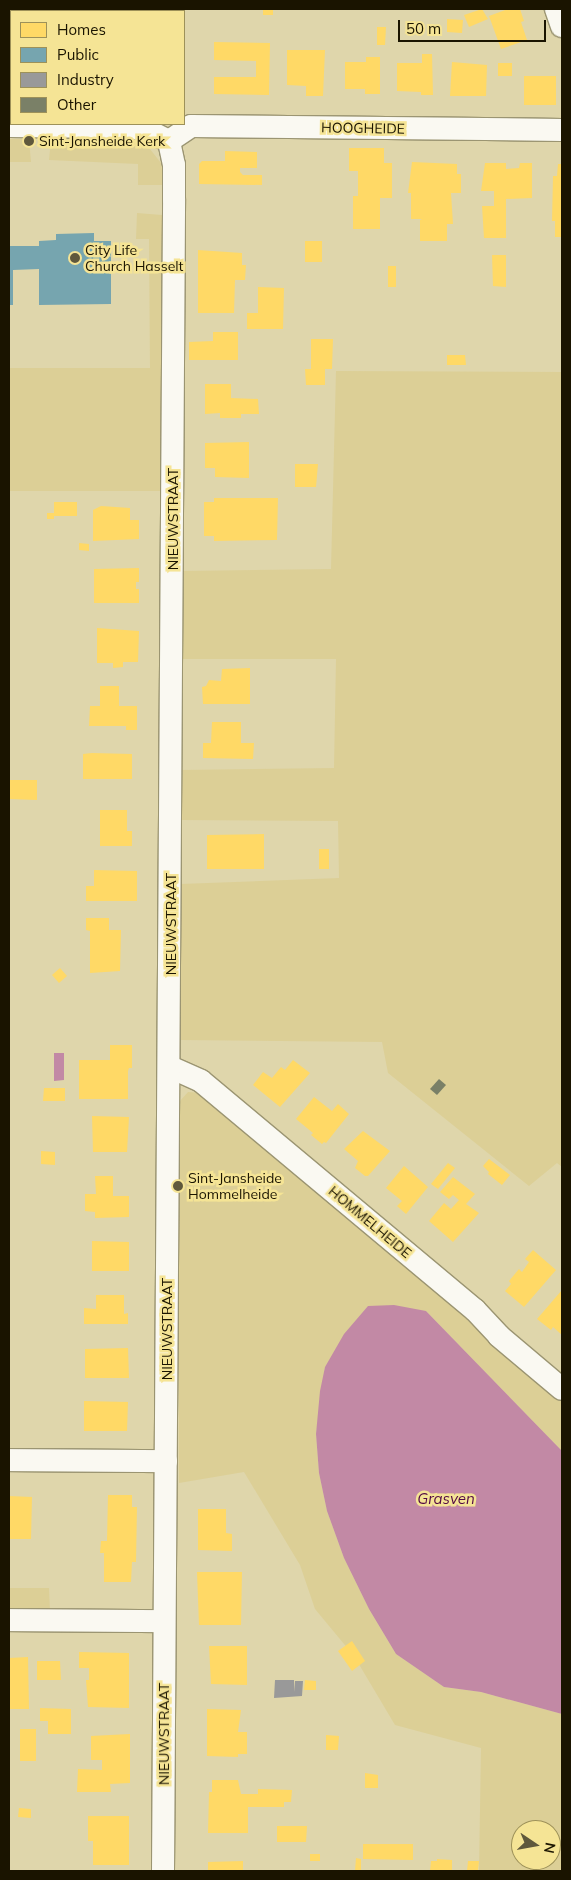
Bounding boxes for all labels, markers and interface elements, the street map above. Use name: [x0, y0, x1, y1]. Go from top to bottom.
legend: [10, 10, 185, 125]
scale bar: [401, 10, 548, 42]
text: 50 m: [406, 19, 441, 38]
text: Homes: [57, 20, 106, 39]
text: Public: [57, 45, 99, 64]
text: Industry: [57, 70, 114, 89]
text: Other: [57, 95, 96, 114]
street label: HOOGHEIDE: [321, 119, 405, 137]
place label: Sint-Jansheide Kerk: [39, 133, 165, 149]
marker: Sint-Jansheide Kerk: [23, 135, 35, 147]
place label: City Life Church Hasselt: [85, 242, 183, 274]
marker: City Life Church Hasselt: [69, 252, 81, 264]
street label: NIEUWSTRAAT: [165, 468, 181, 570]
street label: NIEUWSTRAAT: [163, 873, 179, 975]
place label: Sint-Jansheide Hommelheide: [188, 1170, 282, 1202]
marker: Sint-Jansheide Hommelheide: [172, 1180, 184, 1192]
street label: HOMMELHEIDE: [325, 1183, 415, 1261]
street label: NIEUWSTRAAT: [159, 1278, 175, 1380]
water label: Grasven: [417, 1490, 475, 1508]
street label: NIEUWSTRAAT: [156, 1683, 172, 1785]
north arrow: [511, 1820, 561, 1870]
text: N: [540, 1841, 560, 1855]

